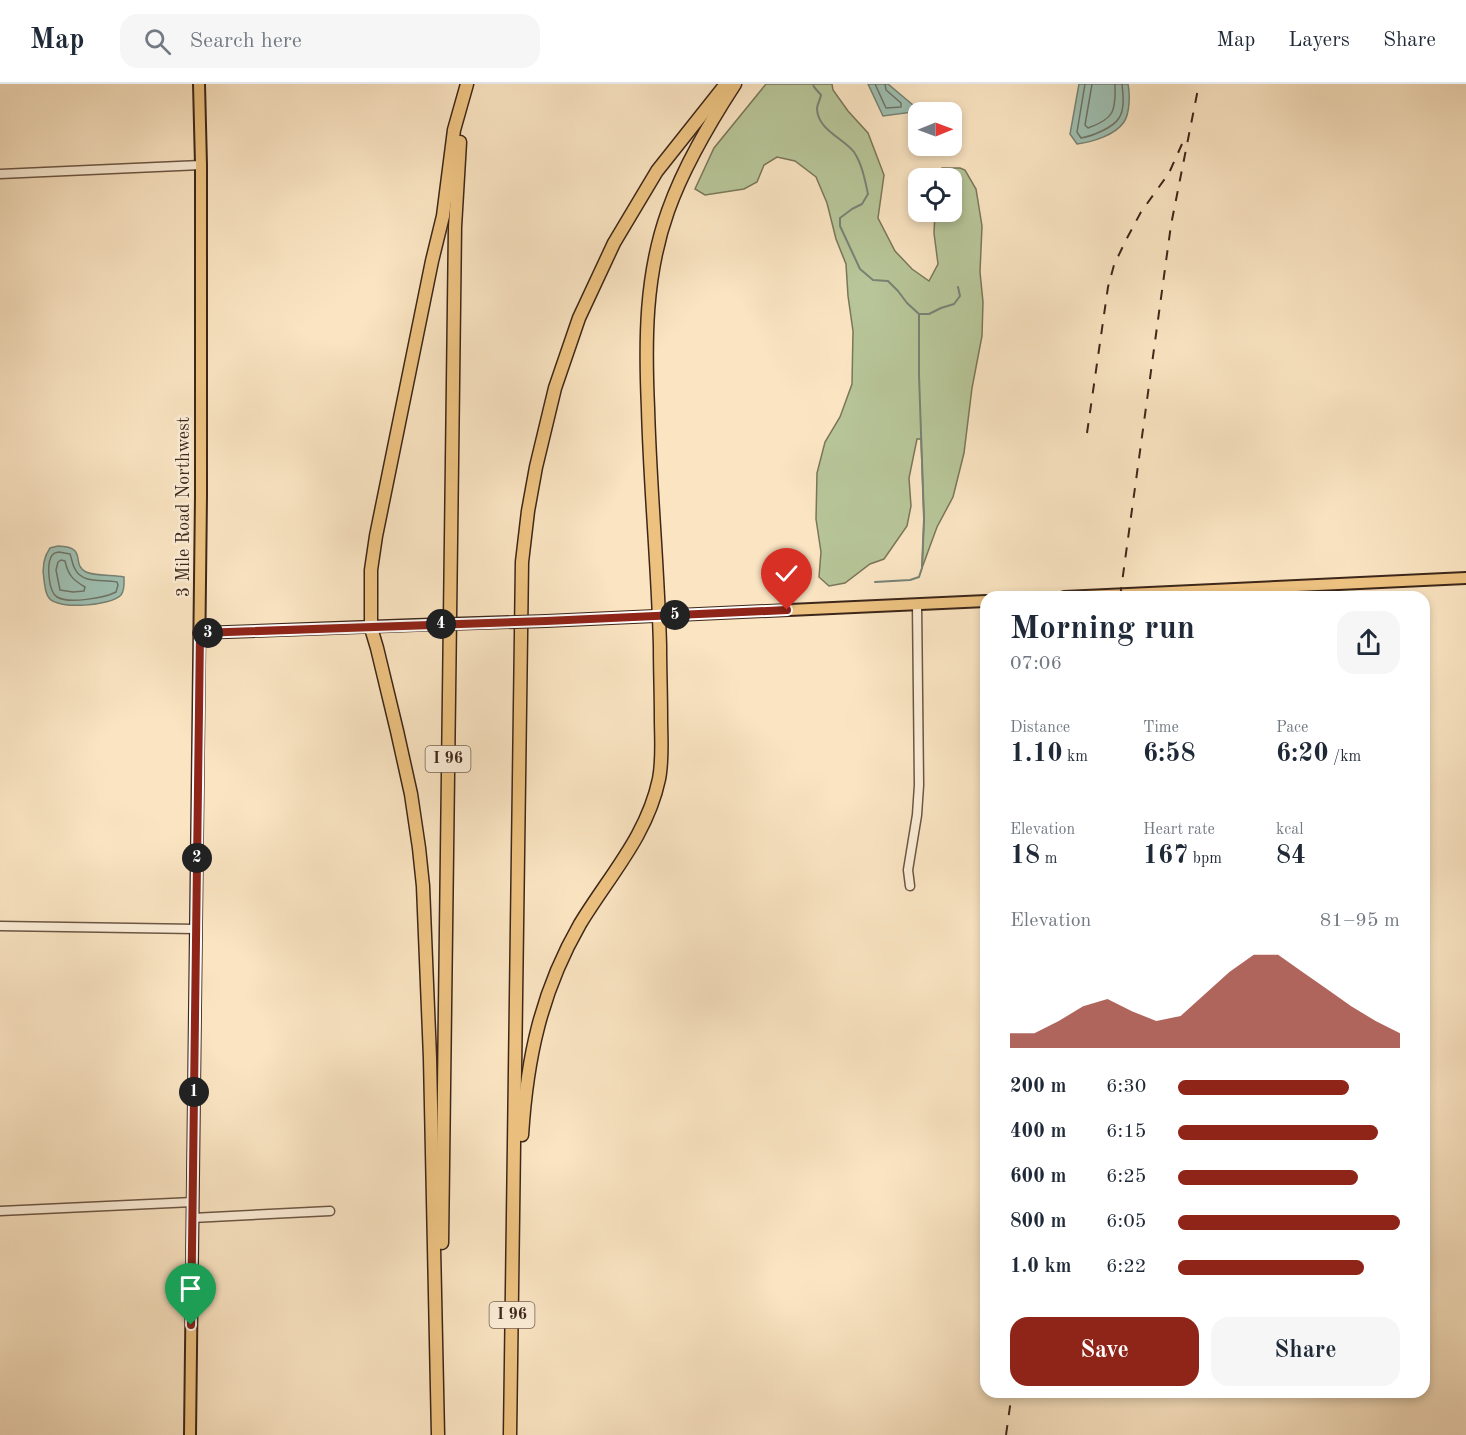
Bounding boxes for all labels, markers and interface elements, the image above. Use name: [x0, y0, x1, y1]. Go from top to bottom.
search box: [120, 14, 540, 68]
icon: search: [141, 25, 174, 58]
text: Map: [30, 27, 84, 55]
text: Search here: [189, 30, 302, 52]
text: Map: [1216, 30, 1255, 51]
text: Layers: [1288, 30, 1350, 51]
text: Share: [1383, 30, 1436, 51]
north arrow: [908, 102, 962, 156]
map controls: [908, 102, 962, 222]
button: locate: [908, 168, 962, 222]
street label: 3 Mile Road Northwest: [175, 417, 193, 597]
pin: [761, 548, 812, 610]
icon: check: [770, 557, 803, 590]
pin: 5: [660, 600, 690, 630]
text: 5: [670, 607, 680, 623]
pin: 4: [426, 609, 456, 639]
button: share: [1337, 611, 1400, 674]
text: Morning run: [1010, 613, 1195, 646]
text: 4: [436, 616, 446, 632]
pin: 3: [193, 618, 223, 648]
text: 3: [203, 625, 213, 641]
text: 07:06: [1010, 654, 1062, 674]
text: Distance: [1010, 720, 1070, 736]
text: Time: [1143, 720, 1179, 736]
text: Pace: [1276, 720, 1308, 736]
text: 1.10: [1010, 741, 1063, 767]
text: 6:58: [1143, 741, 1196, 767]
text: 6:20: [1276, 741, 1329, 767]
road number: I 96: [426, 746, 470, 772]
text: km: [1063, 749, 1088, 765]
text: /km: [1329, 749, 1361, 765]
text: Elevation: [1010, 822, 1075, 838]
text: Heart rate: [1143, 822, 1215, 838]
text: kcal: [1276, 822, 1304, 838]
pin: 2: [182, 843, 212, 873]
text: 18: [1010, 843, 1040, 869]
text: 167: [1143, 843, 1188, 869]
text: 84: [1276, 843, 1306, 869]
text: 2: [192, 850, 202, 866]
text: m: [1040, 851, 1057, 867]
text: bpm: [1188, 851, 1222, 867]
text: Elevation: [1010, 911, 1091, 931]
text: 81–95 m: [1320, 911, 1400, 931]
pin: 1: [179, 1077, 209, 1107]
text: 200 m: [1010, 1077, 1066, 1097]
text: 6:30: [1106, 1077, 1146, 1097]
text: 1: [189, 1084, 199, 1100]
text: 400 m: [1010, 1122, 1066, 1142]
text: 6:15: [1106, 1122, 1146, 1142]
text: 600 m: [1010, 1167, 1066, 1187]
text: 6:25: [1106, 1167, 1146, 1187]
text: 800 m: [1010, 1212, 1066, 1232]
text: 6:05: [1106, 1212, 1146, 1232]
text: 1.0 km: [1010, 1257, 1072, 1277]
text: 6:22: [1106, 1257, 1146, 1277]
pin: [165, 1263, 216, 1325]
icon: arrive: [174, 1272, 207, 1305]
road number: I 96: [490, 1302, 534, 1328]
button: Save: [1010, 1317, 1199, 1386]
button: Share: [1211, 1317, 1400, 1386]

